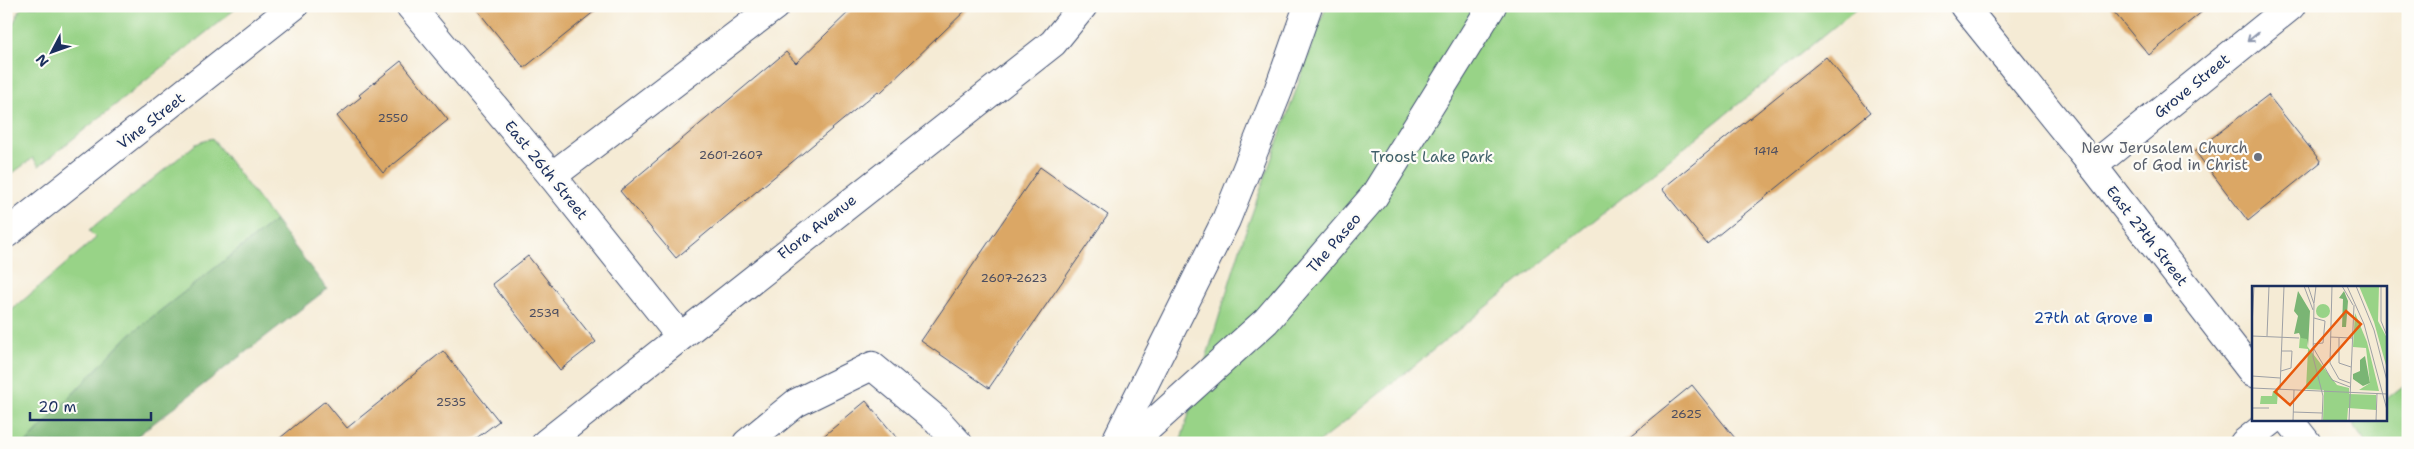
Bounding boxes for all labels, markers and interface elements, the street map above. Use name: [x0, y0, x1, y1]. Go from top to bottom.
north arrow: [28, 28, 78, 78]
one-way arrow: [2247, 31, 2260, 42]
street label: Grove Street: [2150, 49, 2234, 123]
text: N: [32, 50, 53, 71]
street label: Vine Street: [113, 88, 189, 154]
house number: 2550: [378, 110, 408, 126]
street label: East 26th Street: [500, 116, 592, 224]
place label: New Jerusalem Church of God in Christ: [2081, 138, 2248, 175]
house number: 1414: [1753, 143, 1779, 159]
house number: 2601-2607: [699, 147, 763, 163]
park label: Troost Lake Park: [1371, 147, 1493, 167]
marker: New Jerusalem Church of God in Christ: [2252, 151, 2264, 163]
street label: East 27th Street: [2102, 182, 2192, 290]
street label: Flora Avenue: [773, 190, 861, 264]
street label: The Paseo: [1302, 209, 1366, 277]
house number: 2607-2623: [981, 270, 1047, 286]
inset map: [2252, 286, 2386, 422]
house number: 2539: [528, 305, 560, 321]
place label: 27th at Grove: [2034, 308, 2138, 328]
marker: 27th at Grove: [2142, 312, 2154, 324]
scale bar: [30, 389, 151, 421]
house number: 2535: [436, 394, 466, 410]
text: 20 m: [38, 397, 77, 417]
house number: 2625: [1670, 406, 1702, 422]

